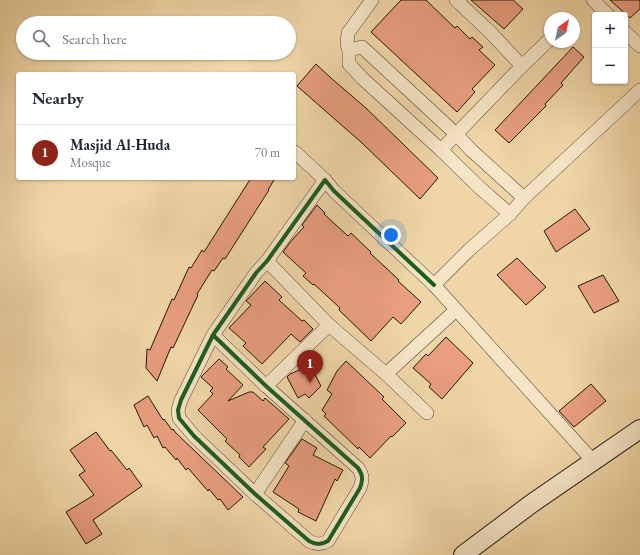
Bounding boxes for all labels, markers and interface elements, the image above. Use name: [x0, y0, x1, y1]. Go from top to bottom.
north arrow: [544, 12, 580, 48]
map controls: [592, 12, 628, 84]
button: +: [592, 12, 628, 48]
search box: [16, 16, 296, 60]
icon: search: [30, 27, 52, 49]
text: Search here: [62, 29, 127, 48]
button: −: [592, 48, 628, 84]
text: Nearby: [32, 87, 84, 109]
text: Masjid Al-Huda: [70, 135, 170, 154]
text: 1: [42, 144, 48, 161]
text: 70 m: [255, 144, 280, 161]
text: Mosque: [70, 154, 111, 171]
your location: [381, 225, 401, 245]
pin: 1: [297, 350, 323, 383]

